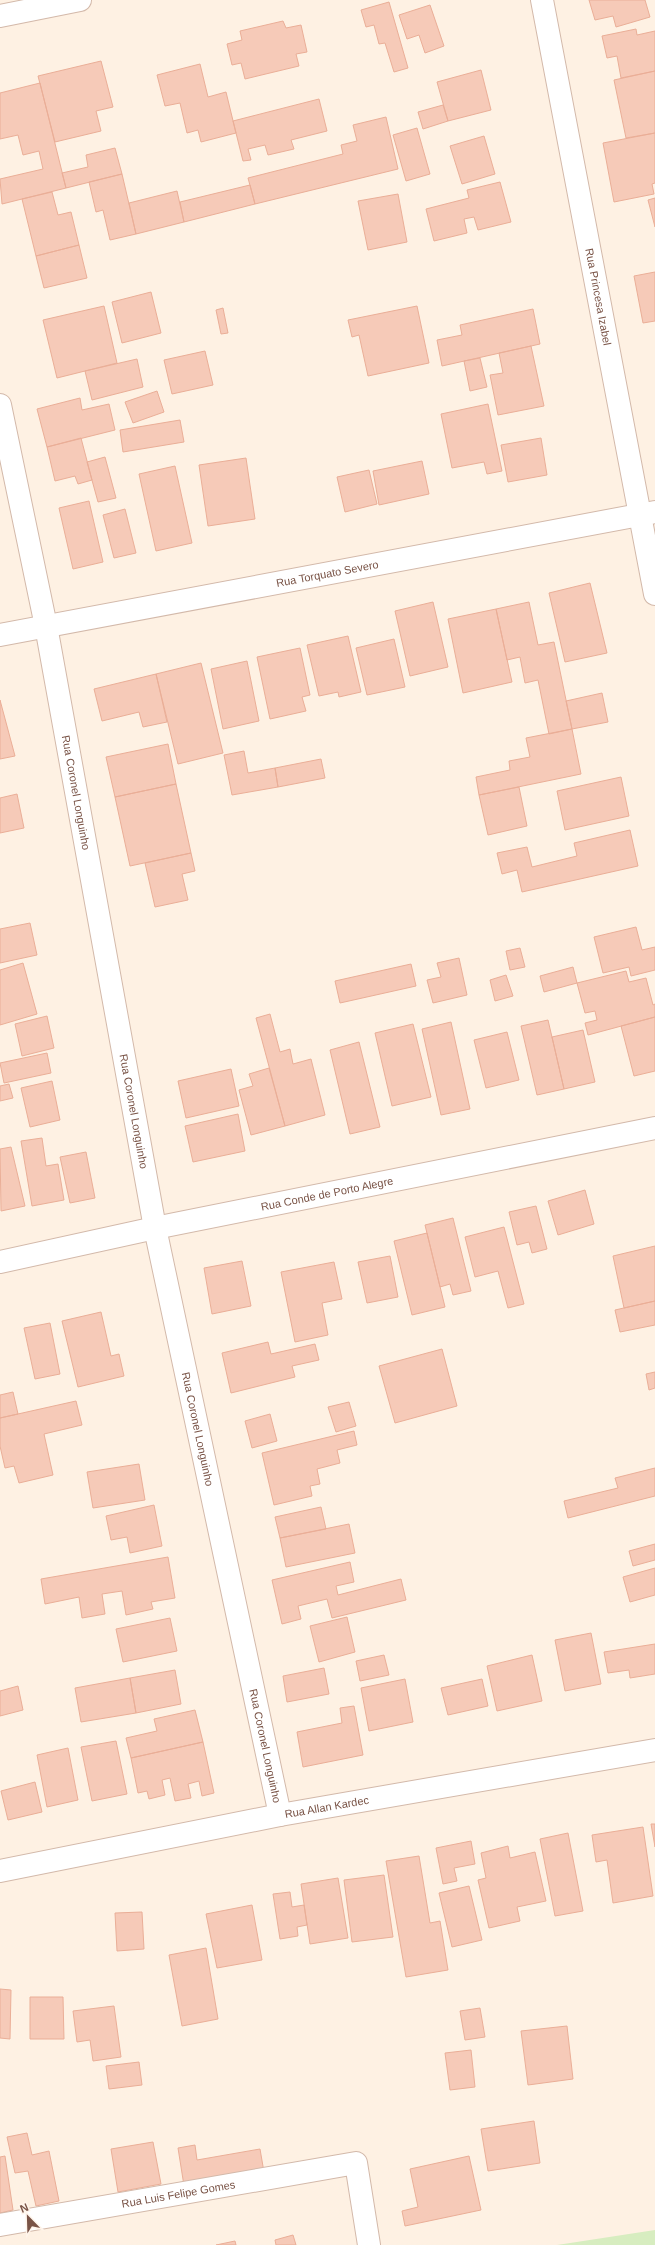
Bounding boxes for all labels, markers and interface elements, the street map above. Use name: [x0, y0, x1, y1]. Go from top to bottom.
street label: Rua Princesa Izabel: [583, 247, 614, 346]
street label: Rua Torquato Severo: [275, 558, 379, 589]
street label: Rua Coronel Longuinho: [60, 734, 92, 851]
street label: Rua Coronel Longuinho: [118, 1053, 150, 1170]
street label: Rua Conde de Porto Alegre: [260, 1175, 394, 1213]
street label: Rua Coronel Longuinho: [180, 1371, 216, 1487]
street label: Rua Coronel Longuinho: [247, 1688, 283, 1804]
street label: Rua Allan Kardec: [284, 1794, 370, 1820]
street label: Rua Luis Felipe Gomes: [121, 2178, 237, 2210]
north arrow: [8, 2197, 48, 2237]
text: N: [18, 2201, 30, 2215]

